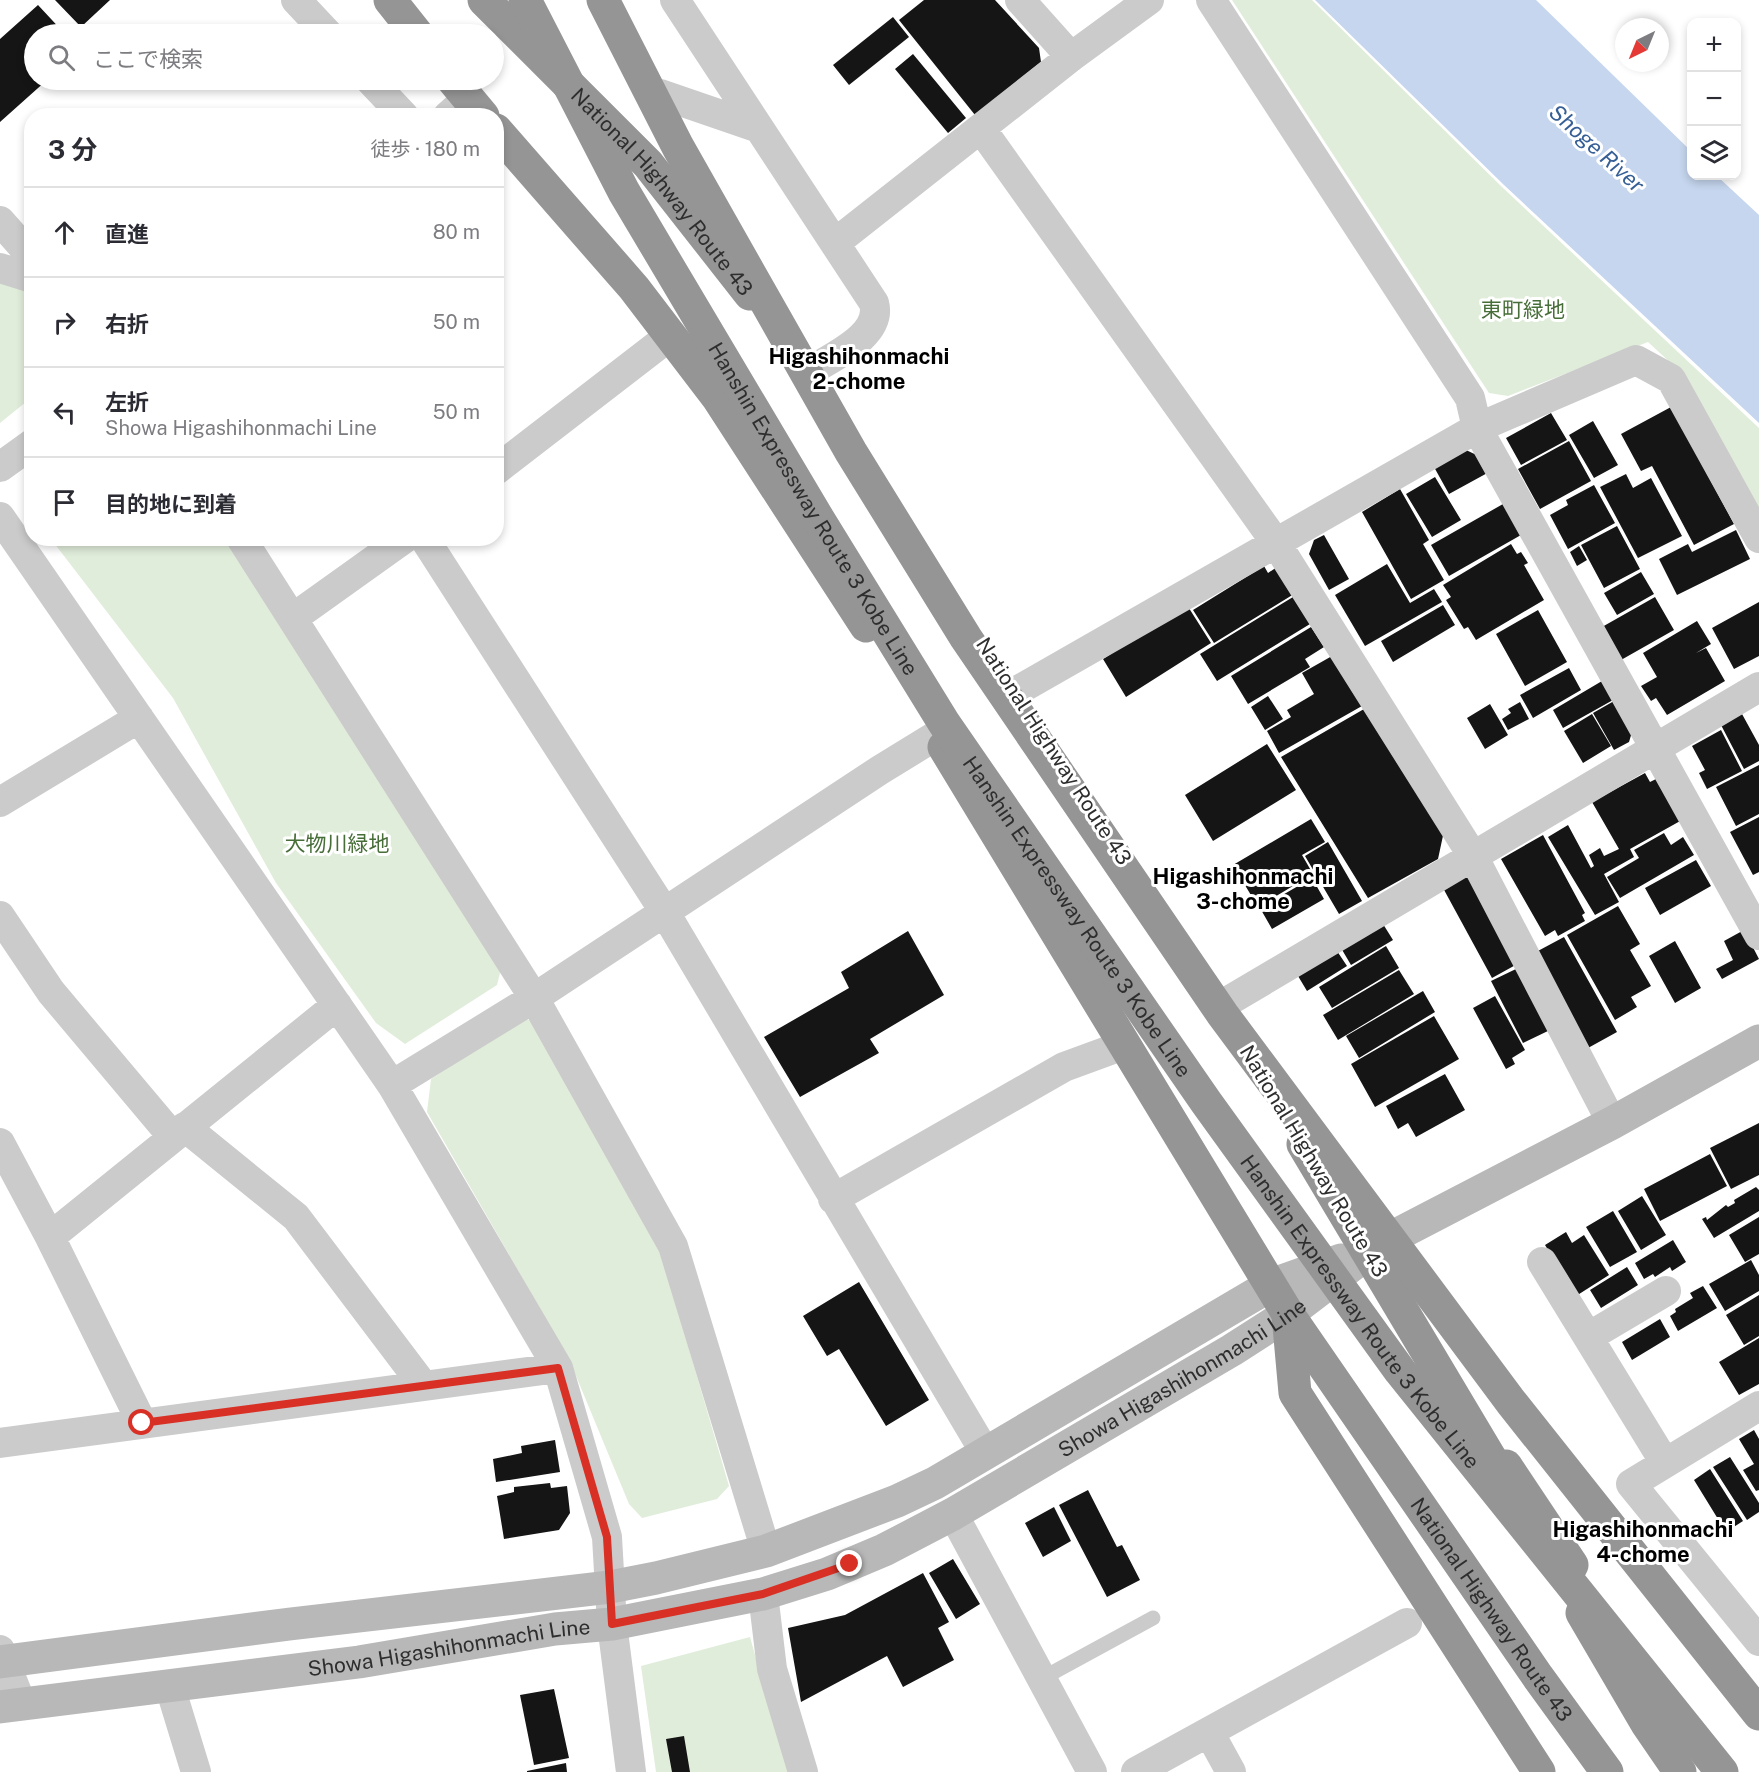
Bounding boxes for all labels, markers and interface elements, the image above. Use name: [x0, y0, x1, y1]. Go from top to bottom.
north arrow: [1615, 18, 1669, 72]
map controls: [1687, 18, 1741, 180]
button: +: [1687, 18, 1741, 72]
search box: [24, 24, 504, 90]
icon: search: [45, 41, 78, 74]
text: ここで検索: [93, 46, 203, 72]
button: −: [1687, 72, 1741, 126]
street label: National Highway Route 43: [566, 82, 759, 300]
water label: Shoge River: [1544, 99, 1650, 198]
button: layers: [1687, 126, 1741, 180]
text: 3 分: [48, 134, 97, 165]
text: 徒歩 · 180 m: [370, 137, 480, 161]
icon: ahead: [48, 216, 81, 249]
text: 80 m: [433, 220, 480, 244]
text: 直進: [105, 221, 149, 247]
park label: 東町緑地: [1481, 297, 1565, 322]
icon: right: [48, 306, 81, 339]
text: 50 m: [433, 310, 480, 334]
text: 右折: [105, 311, 149, 337]
street label: Hanshin Expressway Route 3 Kobe Line: [704, 338, 924, 680]
district label: Higashihonmachi 2-chome: [769, 343, 949, 394]
text: 左折: [105, 389, 149, 415]
icon: left: [48, 396, 81, 429]
text: 50 m: [433, 400, 480, 424]
text: Showa Higashihonmachi Line: [105, 416, 377, 440]
icon: arrive: [48, 486, 81, 519]
text: 目的地に到着: [105, 491, 237, 517]
street label: National Highway Route 43: [971, 633, 1137, 869]
street label: Hanshin Expressway Route 3 Kobe Line: [958, 751, 1197, 1082]
park label: 大物川緑地: [285, 831, 390, 856]
district label: Higashihonmachi 3-chome: [1153, 863, 1333, 914]
street label: National Highway Route 43: [1235, 1041, 1393, 1281]
street label: Hanshin Expressway Route 3 Kobe Line: [1236, 1150, 1485, 1473]
street label: Showa Higashihonmachi Line: [1053, 1292, 1311, 1462]
route start: [128, 1409, 154, 1435]
street label: National Highway Route 43: [1406, 1493, 1578, 1726]
district label: Higashihonmachi 4-chome: [1553, 1516, 1733, 1567]
route end: [836, 1550, 862, 1576]
street label: Showa Higashihonmachi Line: [306, 1613, 591, 1681]

